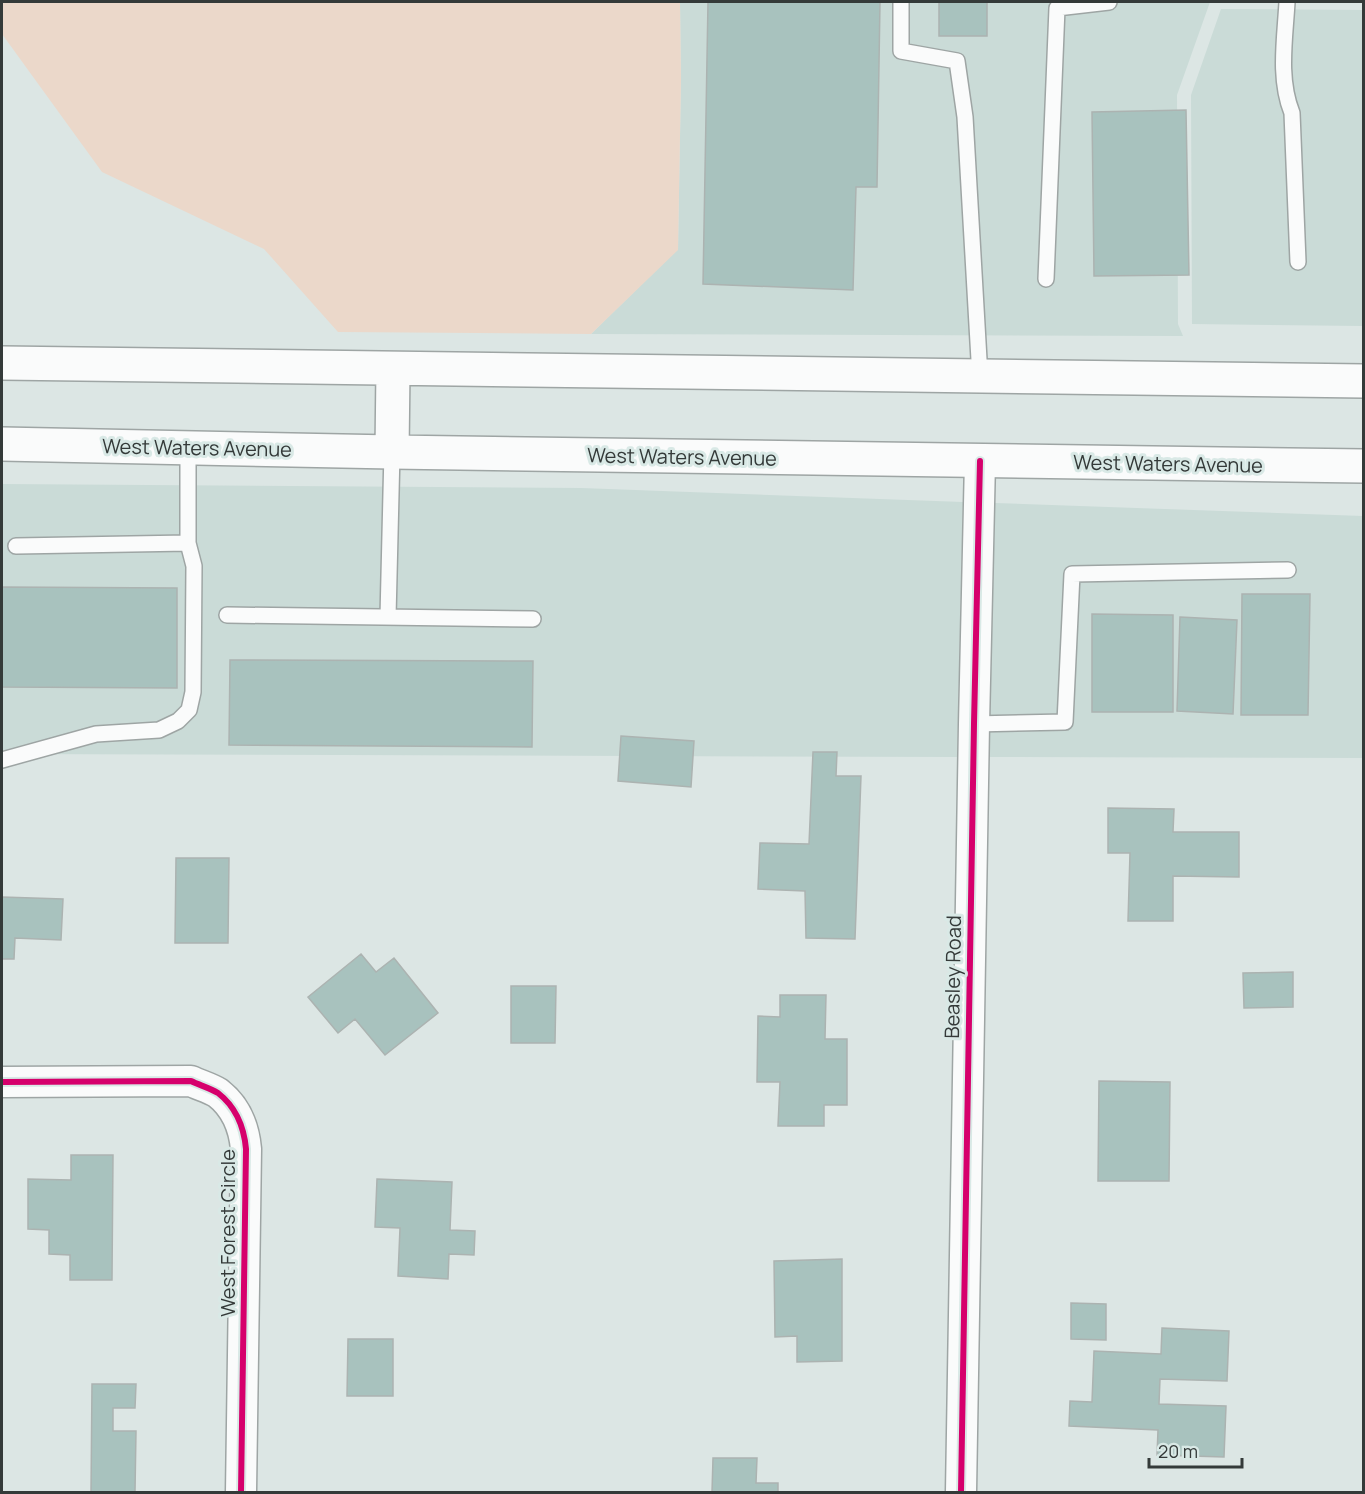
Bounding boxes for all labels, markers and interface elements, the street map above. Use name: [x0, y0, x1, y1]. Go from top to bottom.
street label: West Waters Avenue: [102, 432, 292, 463]
street label: West Waters Avenue: [587, 441, 777, 472]
street label: West Waters Avenue: [1073, 448, 1263, 479]
street label: Beasley Road: [938, 915, 967, 1039]
street label: West Forest Circle: [214, 1149, 241, 1317]
scale bar: [1149, 1431, 1242, 1469]
text: 20 m: [1158, 1439, 1198, 1463]

